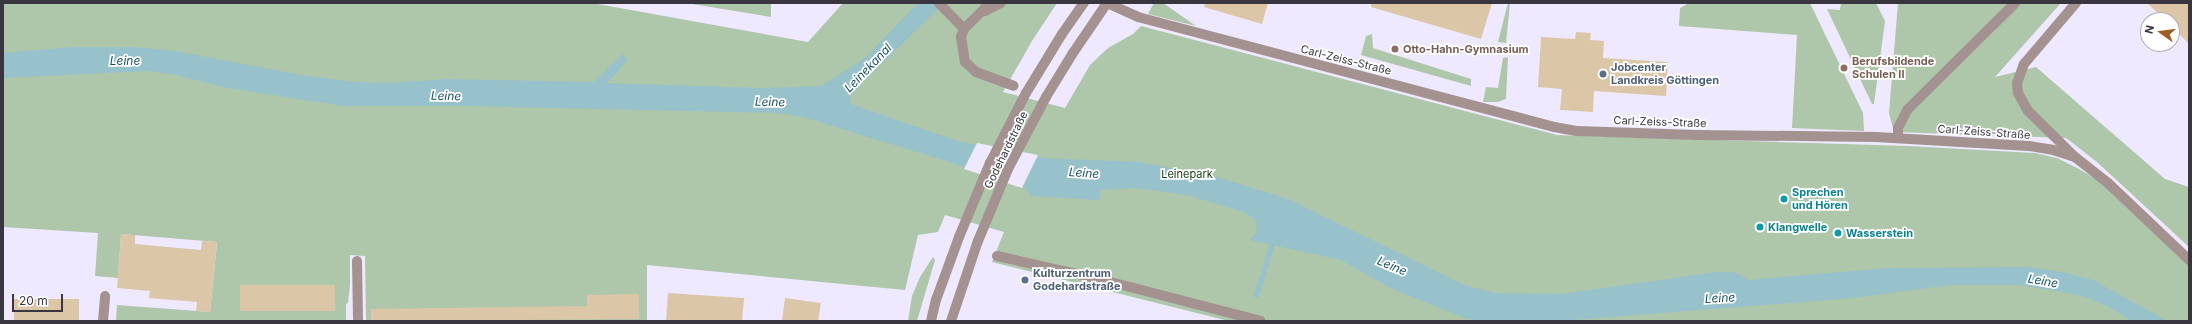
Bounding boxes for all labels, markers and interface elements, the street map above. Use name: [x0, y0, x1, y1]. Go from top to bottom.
north arrow: [2140, 12, 2180, 52]
text: N: [2142, 24, 2157, 35]
water label: Leinekanal: [841, 41, 895, 95]
street label: Carl-Zeiss-Straße: [1299, 42, 1393, 78]
place label: Otto-Hahn-Gymnasium: [1403, 42, 1529, 56]
marker: Otto-Hahn-Gymnasium: [1390, 44, 1400, 54]
water label: Leine: [110, 54, 140, 68]
place label: Berufsbildende Schulen II: [1852, 55, 1934, 81]
place label: Jobcenter Landkreis Göttingen: [1611, 61, 1719, 87]
marker: Berufsbildende Schulen II: [1839, 63, 1849, 73]
marker: Jobcenter Landkreis Göttingen: [1598, 69, 1608, 79]
water label: Leine: [431, 89, 461, 103]
water label: Leine: [755, 95, 785, 109]
street label: Godehardstraße: [982, 109, 1030, 191]
street label: Carl-Zeiss-Straße: [1613, 114, 1707, 130]
street label: Carl-Zeiss-Straße: [1937, 122, 2031, 142]
water label: Leine: [1068, 165, 1100, 181]
park label: Leinepark: [1161, 167, 1213, 181]
place label: Sprechen und Hören: [1792, 186, 1848, 212]
marker: Sprechen und Hören: [1779, 194, 1789, 204]
place label: Klangwelle: [1768, 220, 1827, 234]
marker: Klangwelle: [1755, 222, 1765, 232]
place label: Wasserstein: [1846, 226, 1913, 240]
marker: Wasserstein: [1833, 228, 1843, 238]
water label: Leine: [1375, 253, 1409, 279]
place label: Kulturzentrum Godehardstraße: [1033, 267, 1121, 293]
water label: Leine: [2027, 271, 2059, 291]
marker: Kulturzentrum Godehardstraße: [1020, 275, 1030, 285]
scale bar: [14, 286, 65, 312]
water label: Leine: [1704, 290, 1736, 306]
text: 20 m: [19, 293, 48, 308]

